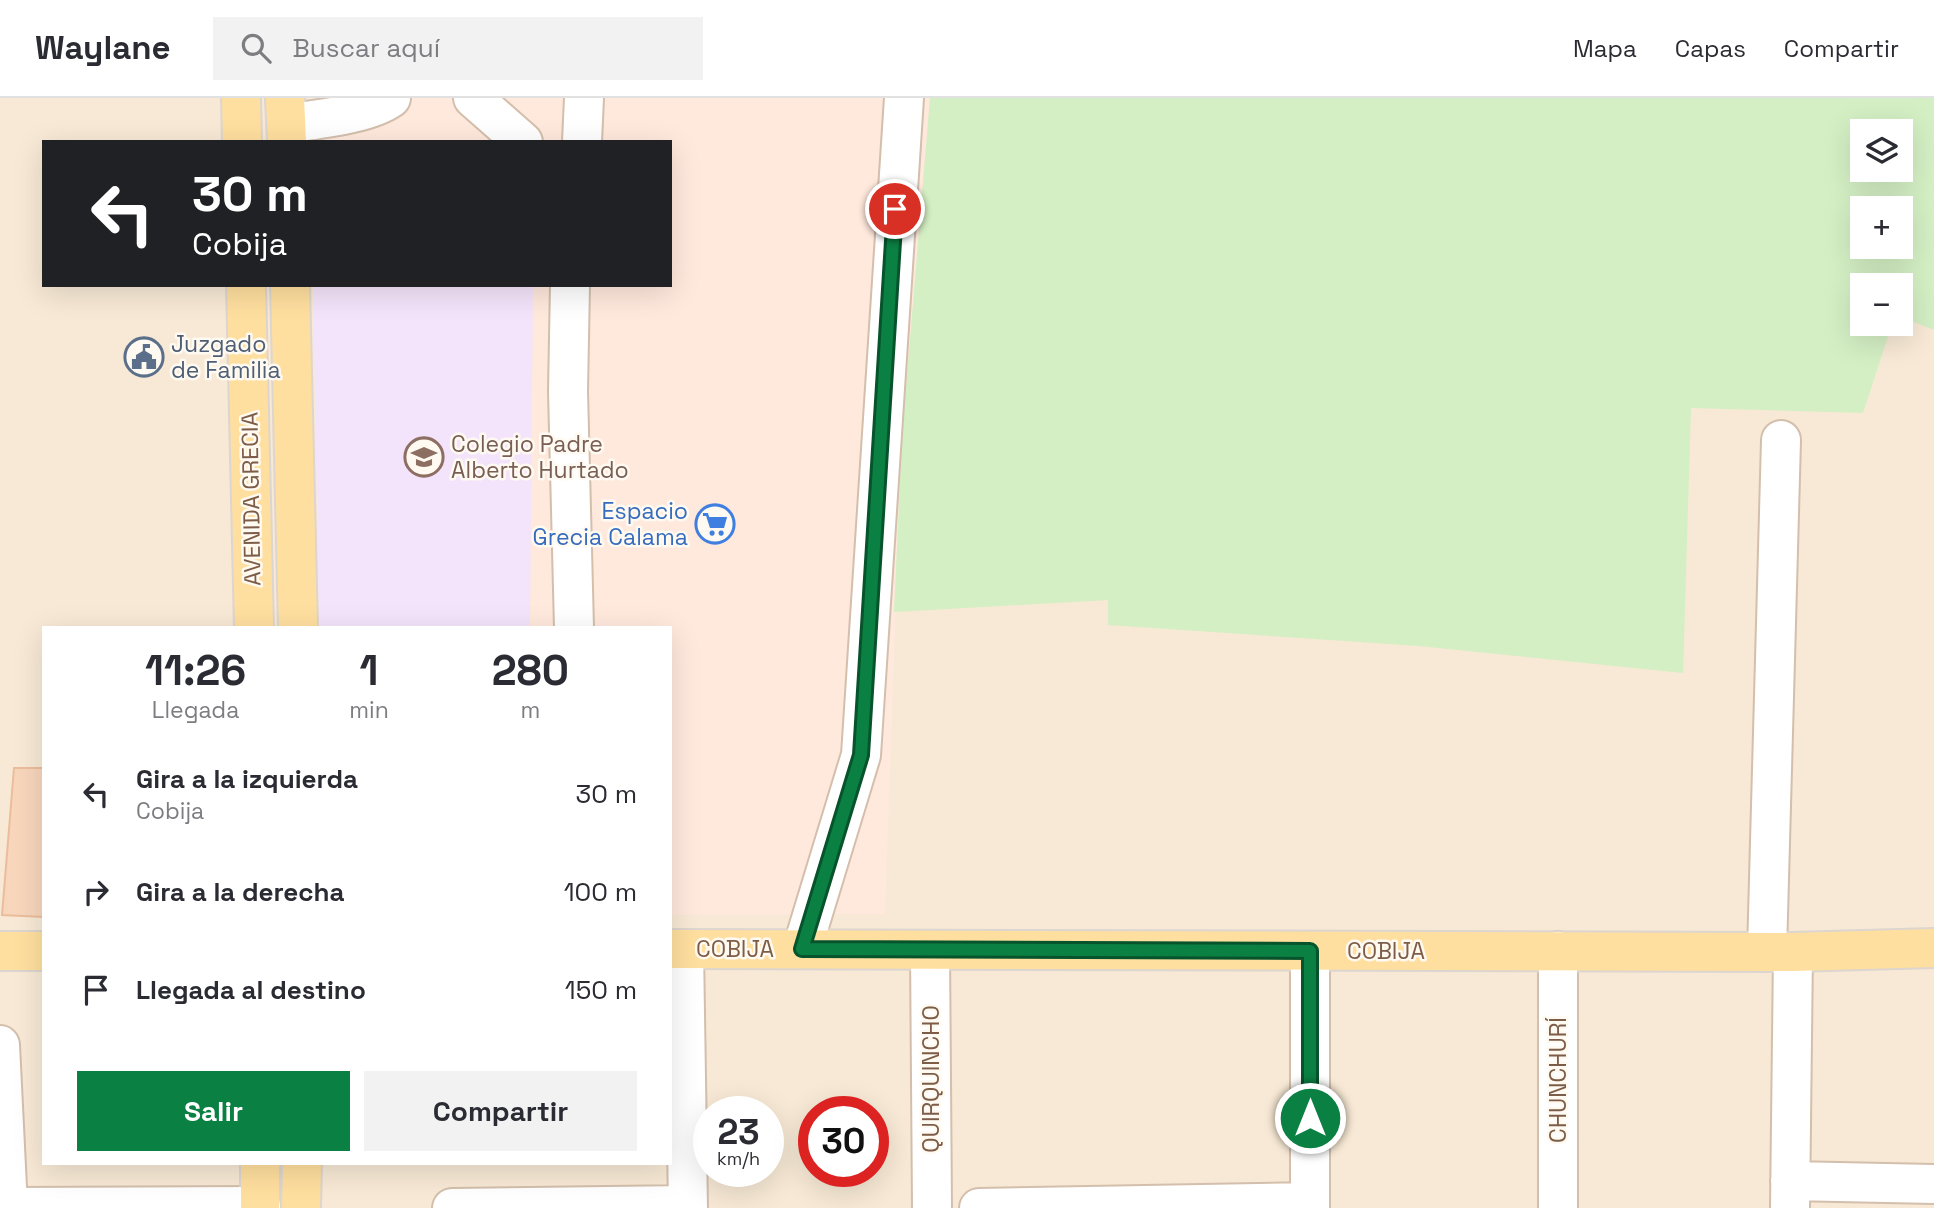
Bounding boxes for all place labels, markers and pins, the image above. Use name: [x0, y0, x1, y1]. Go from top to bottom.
pin: [865, 179, 925, 239]
place label: Juzgado de Familia: [171, 329, 281, 385]
public building icon: Juzgado de Familia: [123, 336, 165, 378]
place label: Colegio Padre Alberto Hurtado: [451, 429, 629, 485]
school or university icon: Colegio Padre Alberto Hurtado: [403, 436, 445, 478]
place label: Espacio Grecia Calama: [533, 496, 688, 552]
supermarket icon: Espacio Grecia Calama: [694, 503, 736, 545]

